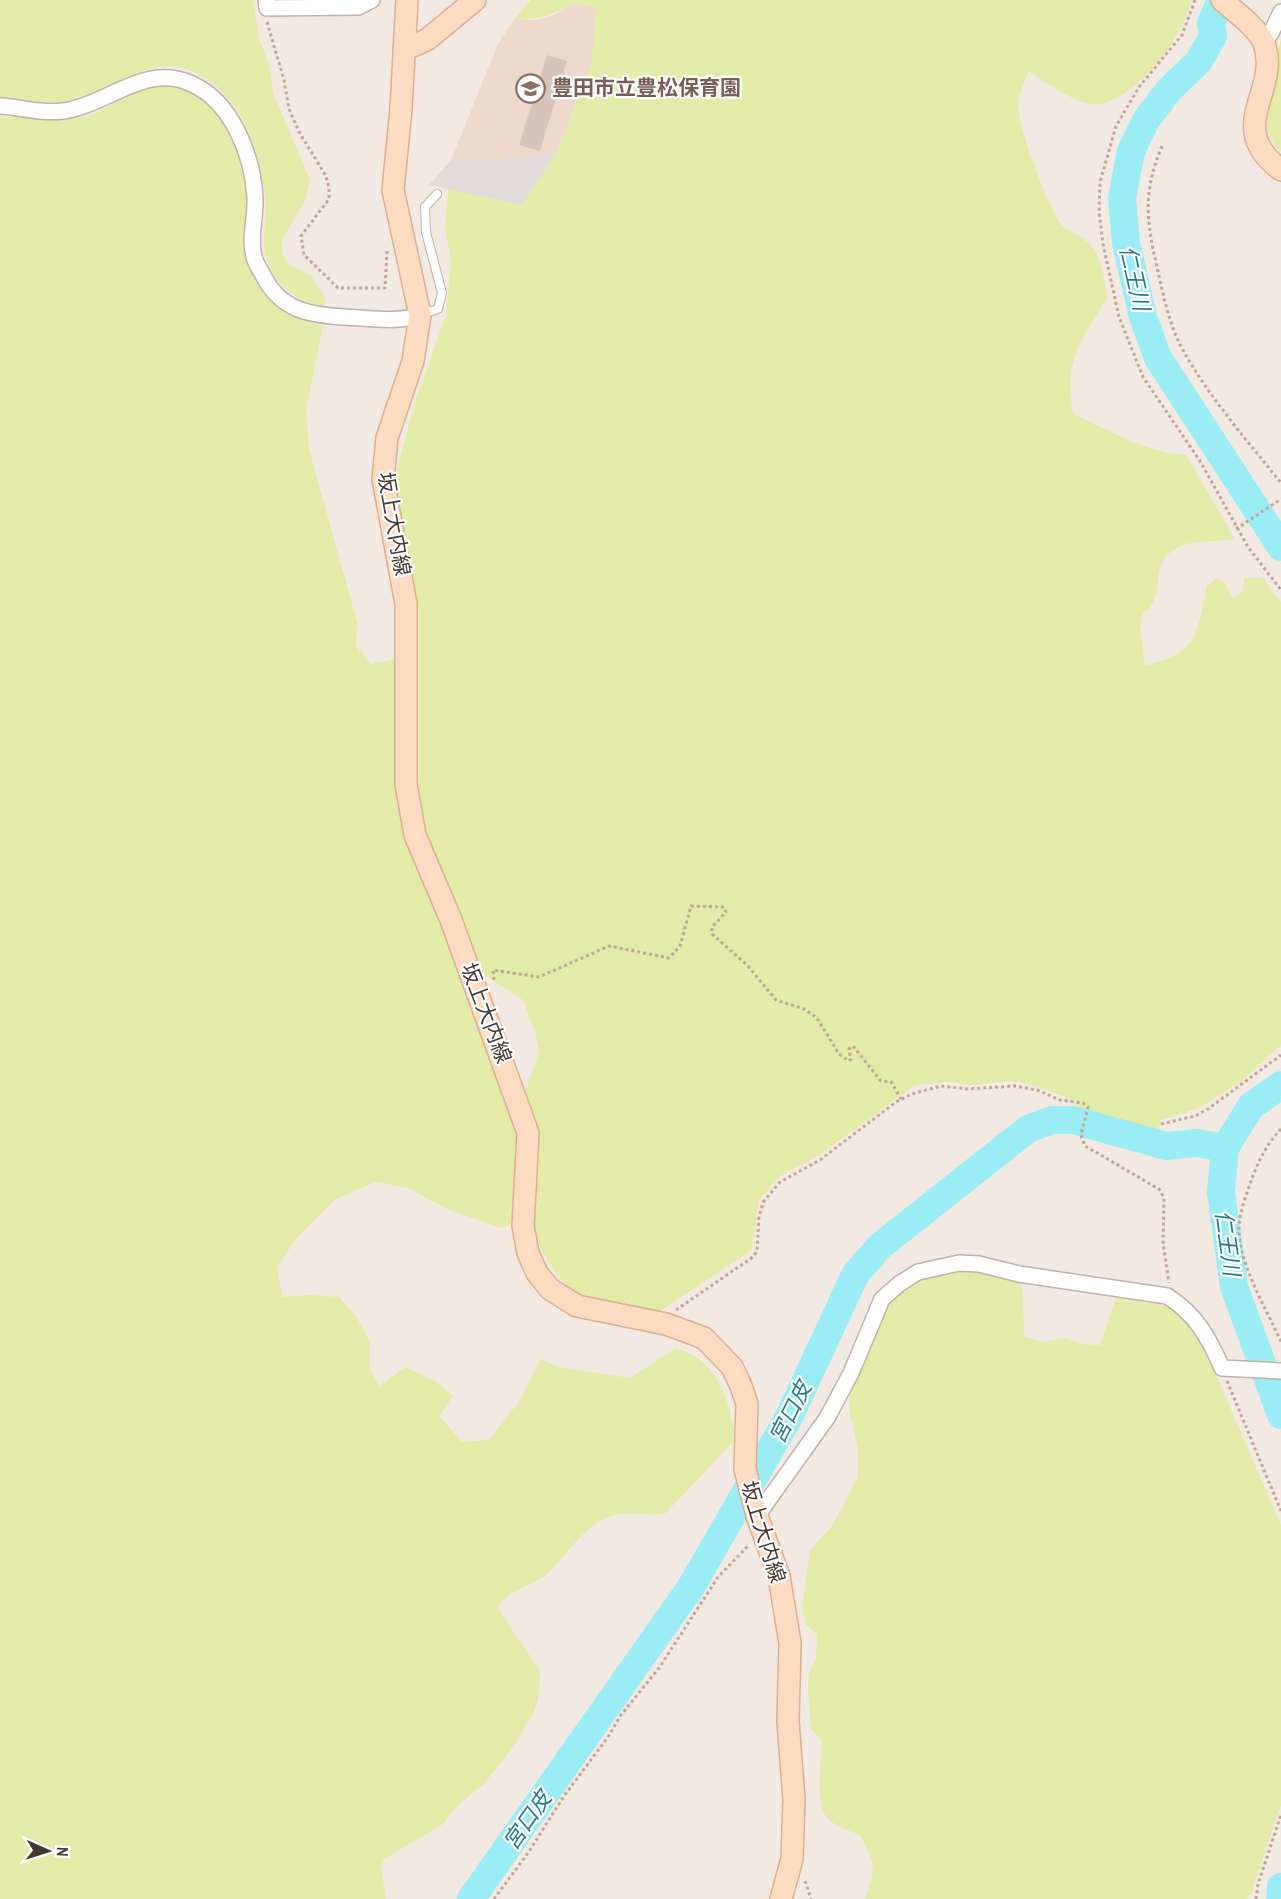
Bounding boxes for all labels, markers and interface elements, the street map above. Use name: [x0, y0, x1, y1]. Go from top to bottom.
school or university icon: 豊田市立豊松保育園: [515, 72, 547, 104]
place label: 豊田市立豊松保育園: [552, 73, 741, 102]
water label: 仁王川: [1113, 242, 1157, 315]
street label: 坂上大内線: [371, 470, 418, 578]
street label: 坂上大内線: [454, 959, 519, 1067]
water label: 仁王川: [1209, 1208, 1248, 1280]
water label: 宮口皮: [762, 1373, 820, 1448]
street label: 坂上大内線: [734, 1477, 793, 1586]
water label: 宮口皮: [496, 1782, 560, 1856]
north arrow: [18, 1821, 78, 1881]
text: N: [52, 1846, 74, 1857]

